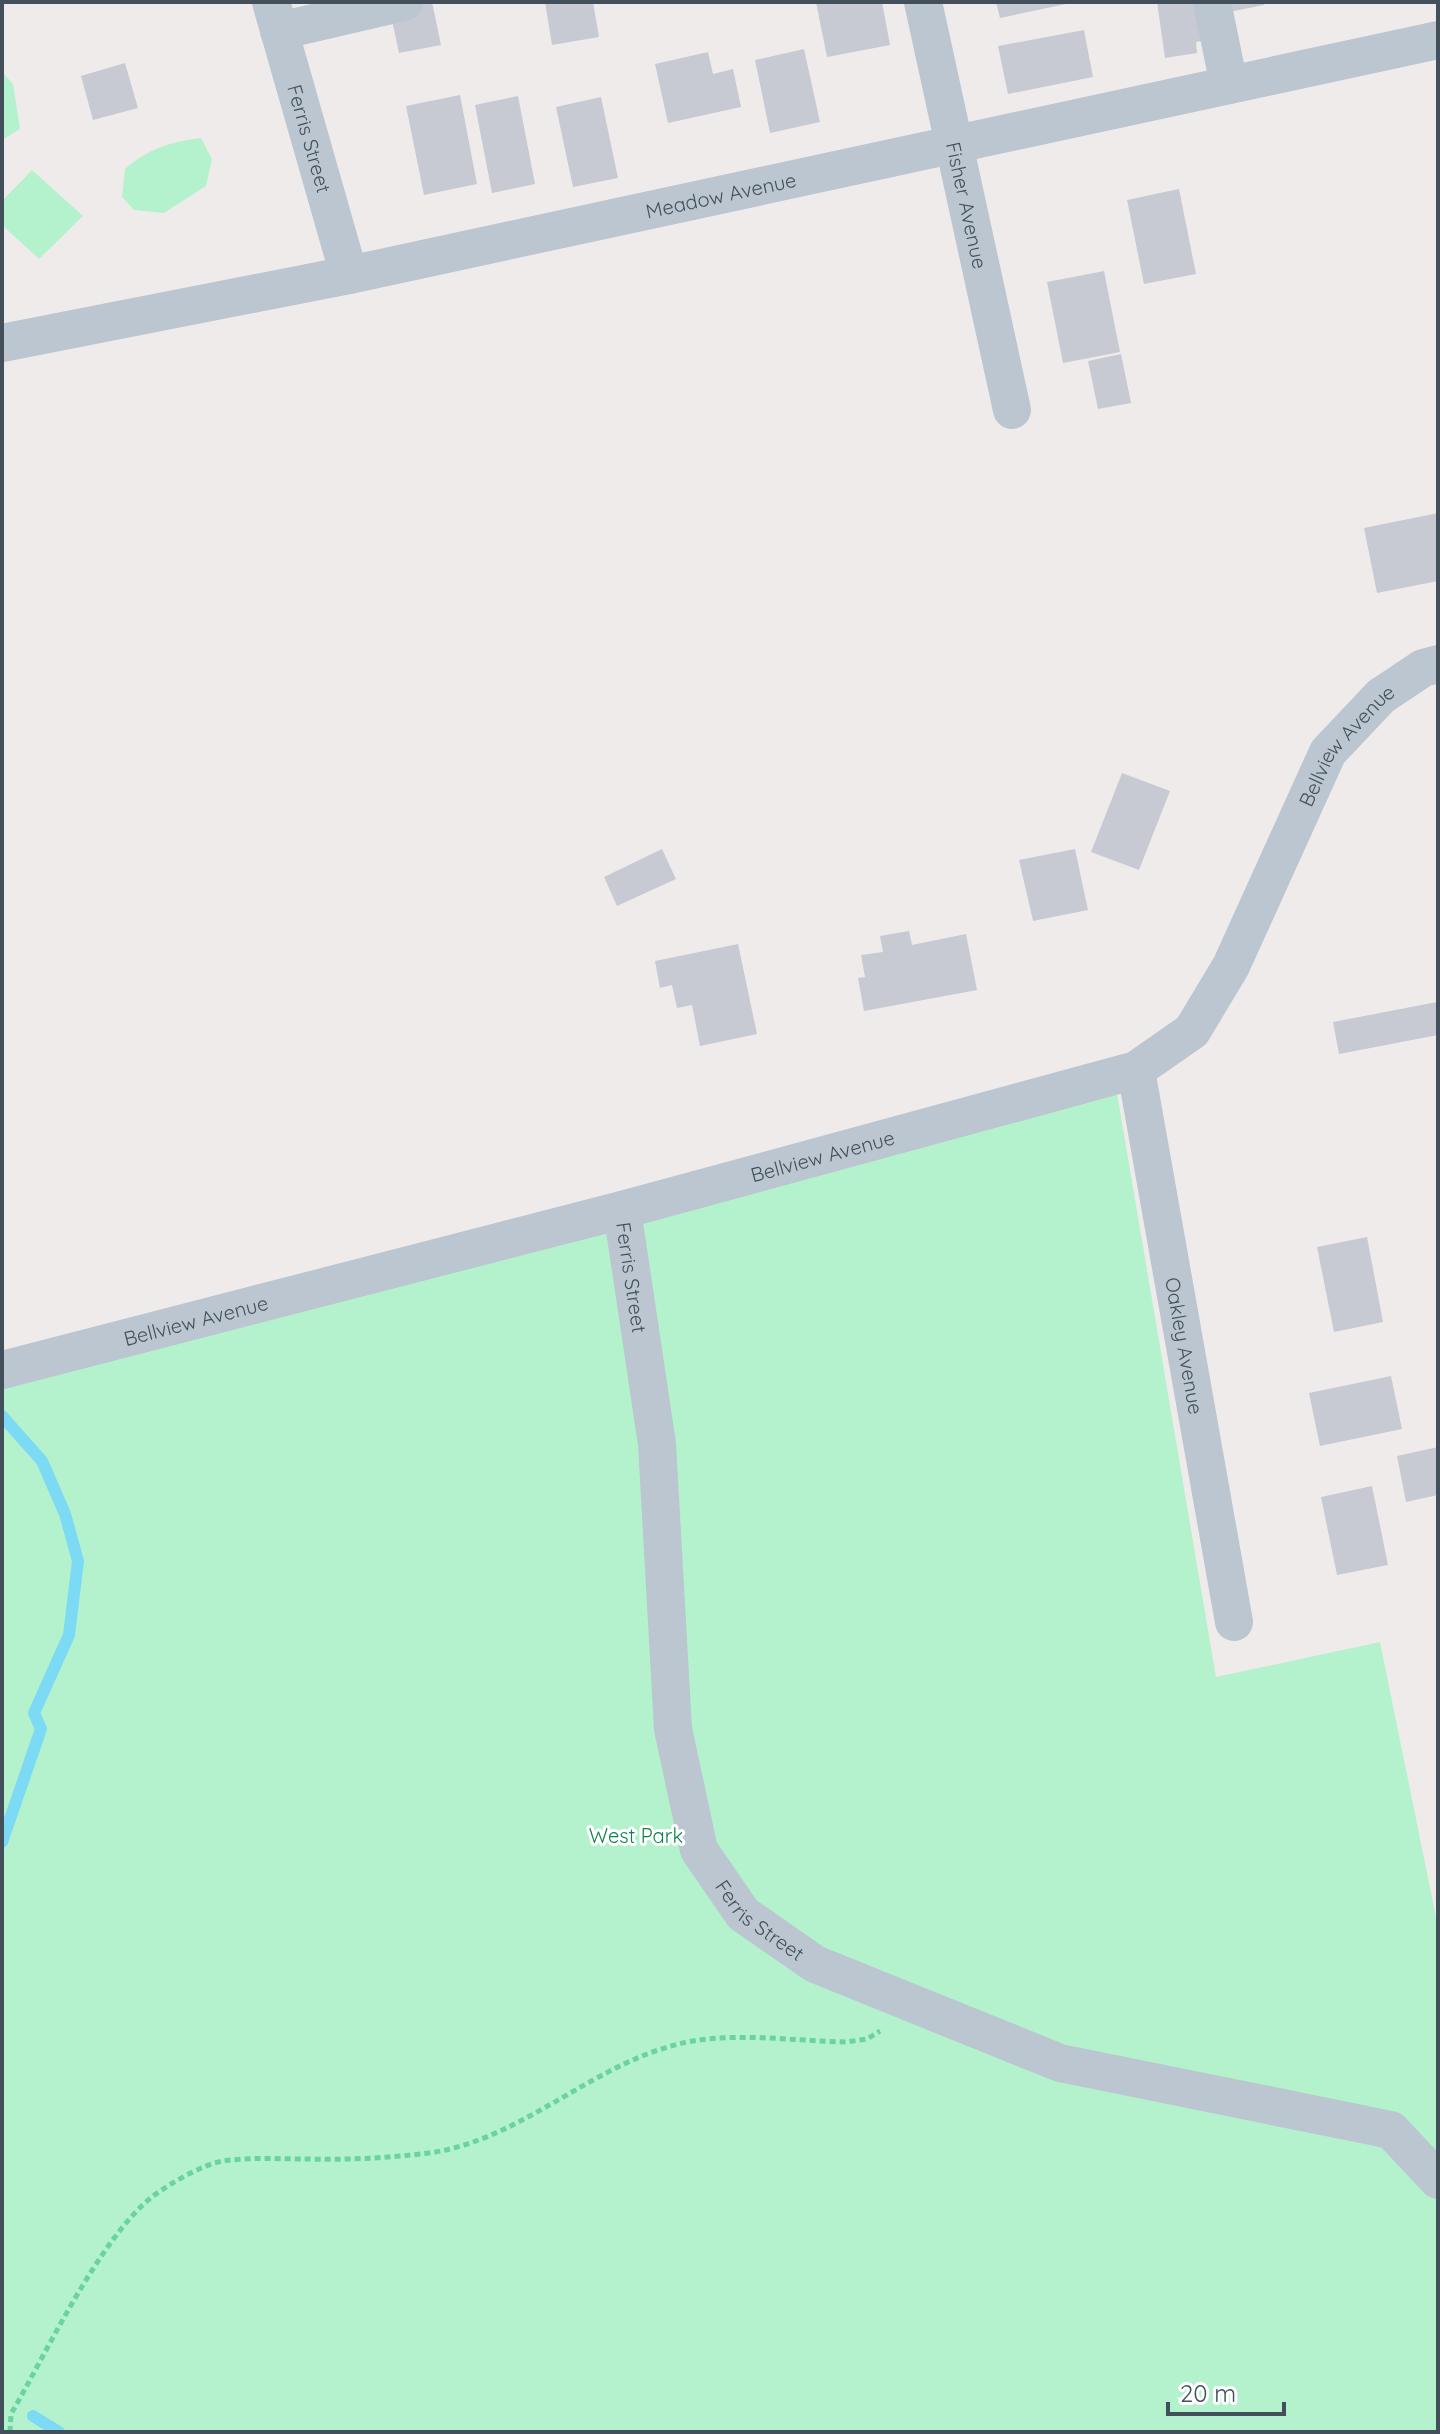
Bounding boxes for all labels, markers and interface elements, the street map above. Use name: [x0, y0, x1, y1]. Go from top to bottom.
street label: Ferris Street: [283, 81, 337, 196]
street label: Fisher Avenue: [941, 139, 993, 271]
street label: Meadow Avenue: [643, 166, 798, 223]
street label: Bellview Avenue: [1293, 678, 1399, 810]
street label: Bellview Avenue: [748, 1124, 897, 1187]
street label: Ferris Street: [611, 1220, 653, 1335]
street label: Oakley Avenue: [1160, 1275, 1209, 1416]
street label: Bellview Avenue: [121, 1289, 271, 1351]
park label: West Park: [589, 1823, 683, 1848]
street label: Ferris Street: [710, 1875, 810, 1966]
scale bar: [1168, 2366, 1284, 2416]
text: 20 m: [1180, 2378, 1236, 2408]

